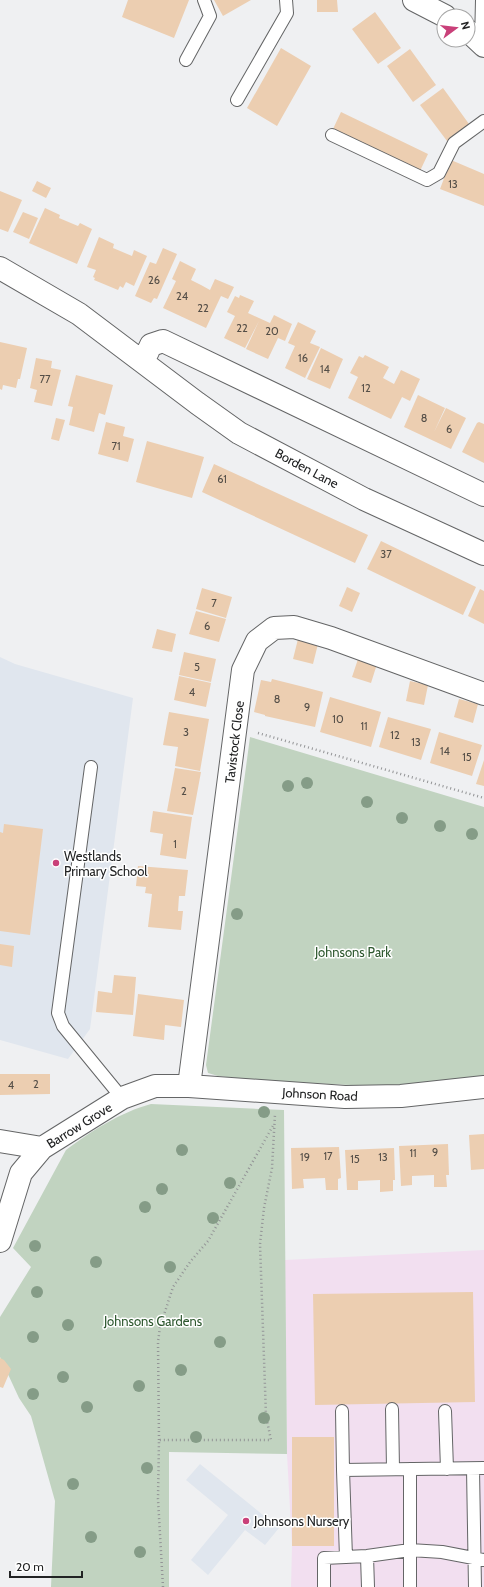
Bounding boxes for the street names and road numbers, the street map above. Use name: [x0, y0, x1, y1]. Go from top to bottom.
street label: Borden Lane: [273, 445, 342, 492]
street label: Tavistock Close: [221, 699, 247, 784]
street label: Johnson Road: [281, 1084, 358, 1104]
street label: Barrow Grove: [43, 1098, 115, 1151]

